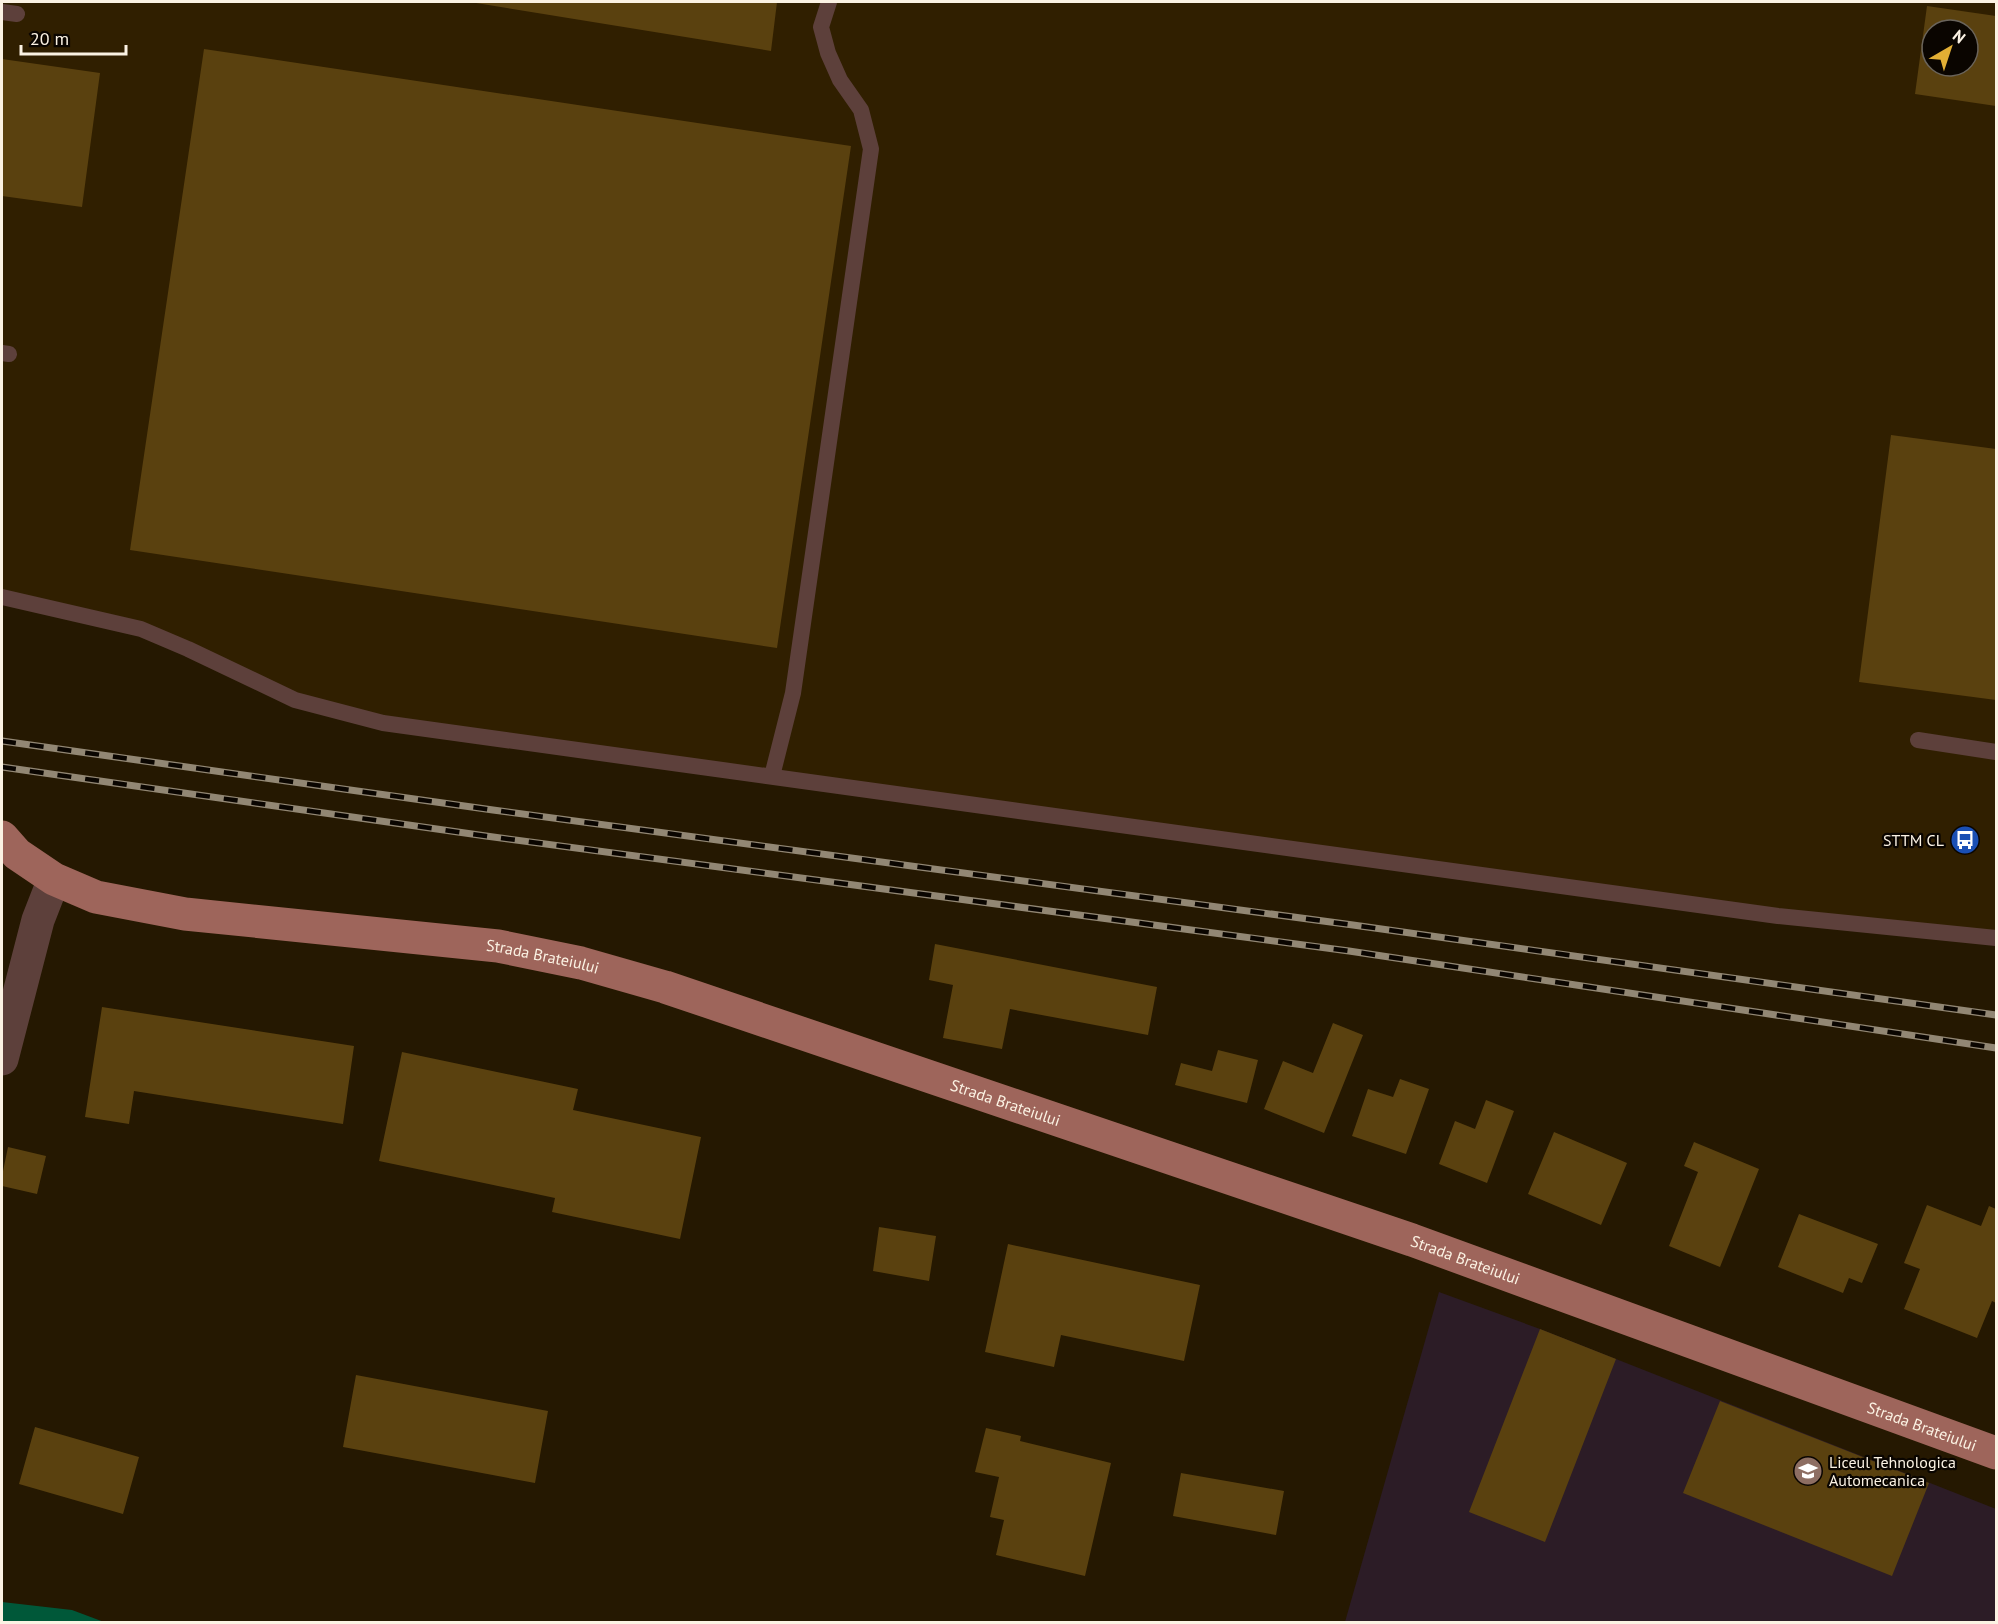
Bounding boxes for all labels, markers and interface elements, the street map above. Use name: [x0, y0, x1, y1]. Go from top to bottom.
scale bar: [21, 18, 126, 56]
north arrow: [1920, 18, 1980, 78]
text: N: [1949, 25, 1970, 47]
text: 20 m: [30, 27, 69, 50]
bus stop icon: STTM CL: [1949, 824, 1981, 856]
place label: STTM CL: [1883, 830, 1944, 850]
street label: Strada Brateiului: [485, 935, 601, 978]
street label: Strada Brateiului: [948, 1074, 1063, 1130]
street label: Strada Brateiului: [1408, 1230, 1523, 1289]
street label: Strada Brateiului: [1865, 1397, 1979, 1455]
place label: Liceul Tehnologica Automecanica: [1829, 1452, 1956, 1490]
school or university icon: Liceul Tehnologica Automecanica: [1792, 1455, 1824, 1487]

